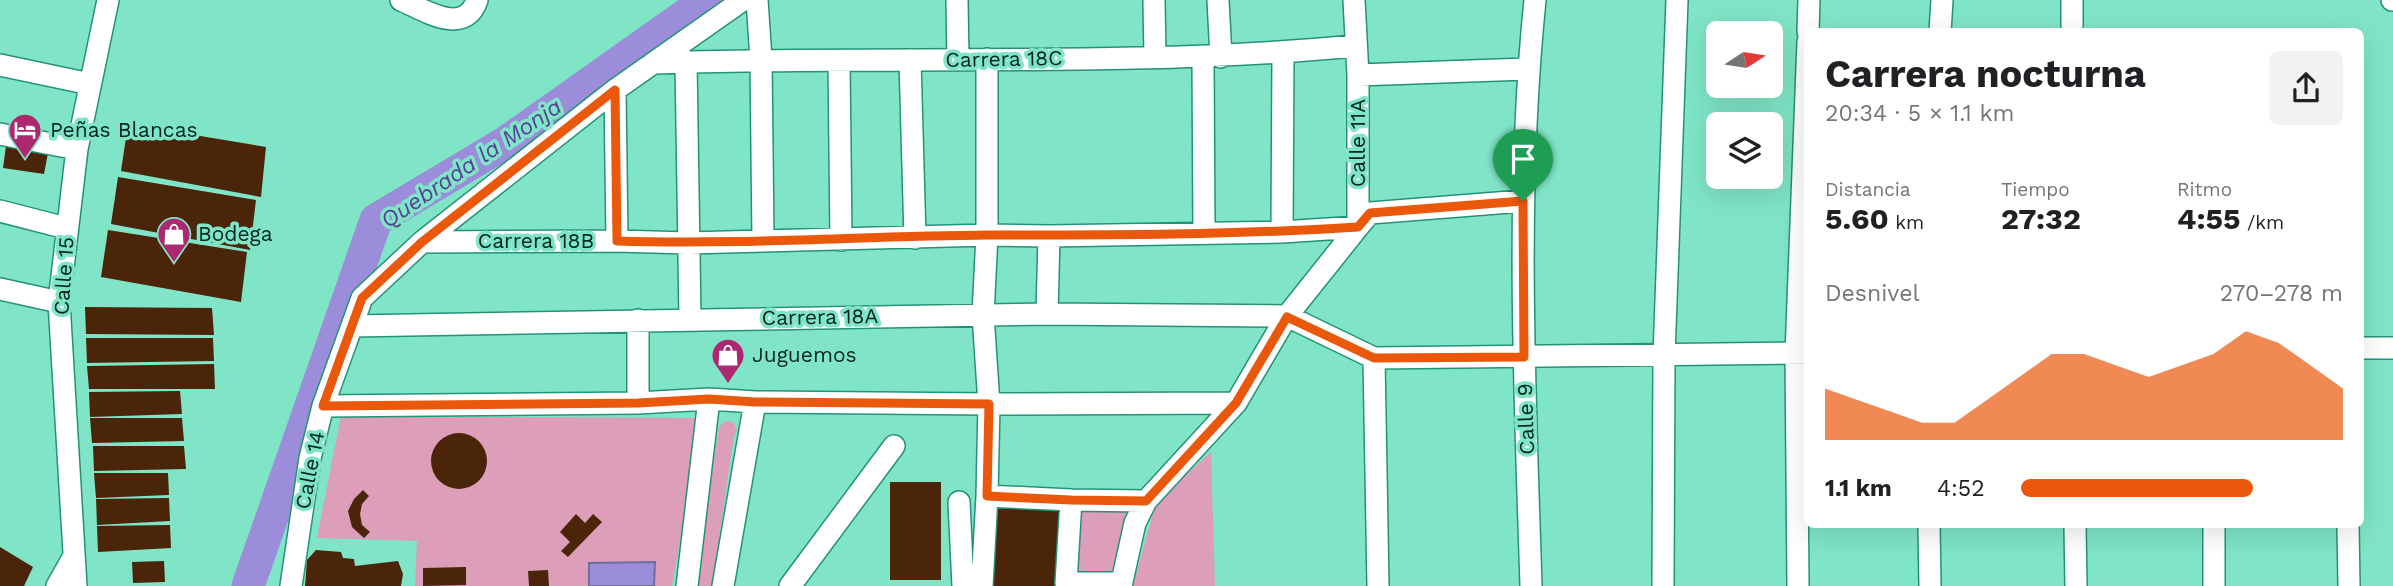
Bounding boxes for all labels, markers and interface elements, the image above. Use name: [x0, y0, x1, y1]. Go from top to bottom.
north arrow: [1706, 21, 1783, 98]
map controls: [1706, 21, 1783, 189]
street label: Carrera 18C: [945, 45, 1063, 72]
button: share: [2269, 51, 2343, 125]
text: Carrera nocturna: [1825, 52, 2146, 96]
water label: Quebrada la Monja: [376, 93, 567, 234]
street label: Calle 11A: [1345, 99, 1370, 187]
text: 20:34 · 5 × 1.1 km: [1825, 100, 2015, 127]
hotel icon: Peñas Blancas: [6, 111, 44, 160]
button: layers: [1706, 112, 1783, 189]
place label: Peñas Blancas: [50, 117, 198, 142]
pin: [1493, 129, 1553, 201]
icon: arrive: [1504, 140, 1542, 178]
text: Distancia: [1825, 178, 1911, 201]
text: Tiempo: [2001, 178, 2070, 201]
text: Ritmo: [2177, 178, 2232, 201]
text: 5.60: [1825, 201, 1889, 236]
text: 27:32: [2001, 201, 2081, 236]
text: 4:55: [2177, 201, 2240, 236]
text: km: [1889, 211, 1924, 234]
text: /km: [2240, 211, 2284, 234]
shop icon: Bodega: [155, 215, 193, 264]
place label: Bodega: [198, 221, 273, 246]
street label: Carrera 18B: [478, 228, 594, 253]
street label: Calle 15: [48, 236, 79, 316]
text: Desnivel: [1825, 280, 1920, 307]
text: 270–278 m: [2220, 280, 2343, 307]
street label: Carrera 18A: [761, 303, 879, 330]
shop icon: Juguemos: [709, 336, 747, 385]
place label: Juguemos: [752, 342, 857, 367]
street label: Calle 9: [1512, 383, 1539, 455]
street label: Calle 14: [290, 429, 329, 511]
text: 1.1 km: [1825, 475, 1892, 502]
text: 4:52: [1937, 475, 1985, 502]

